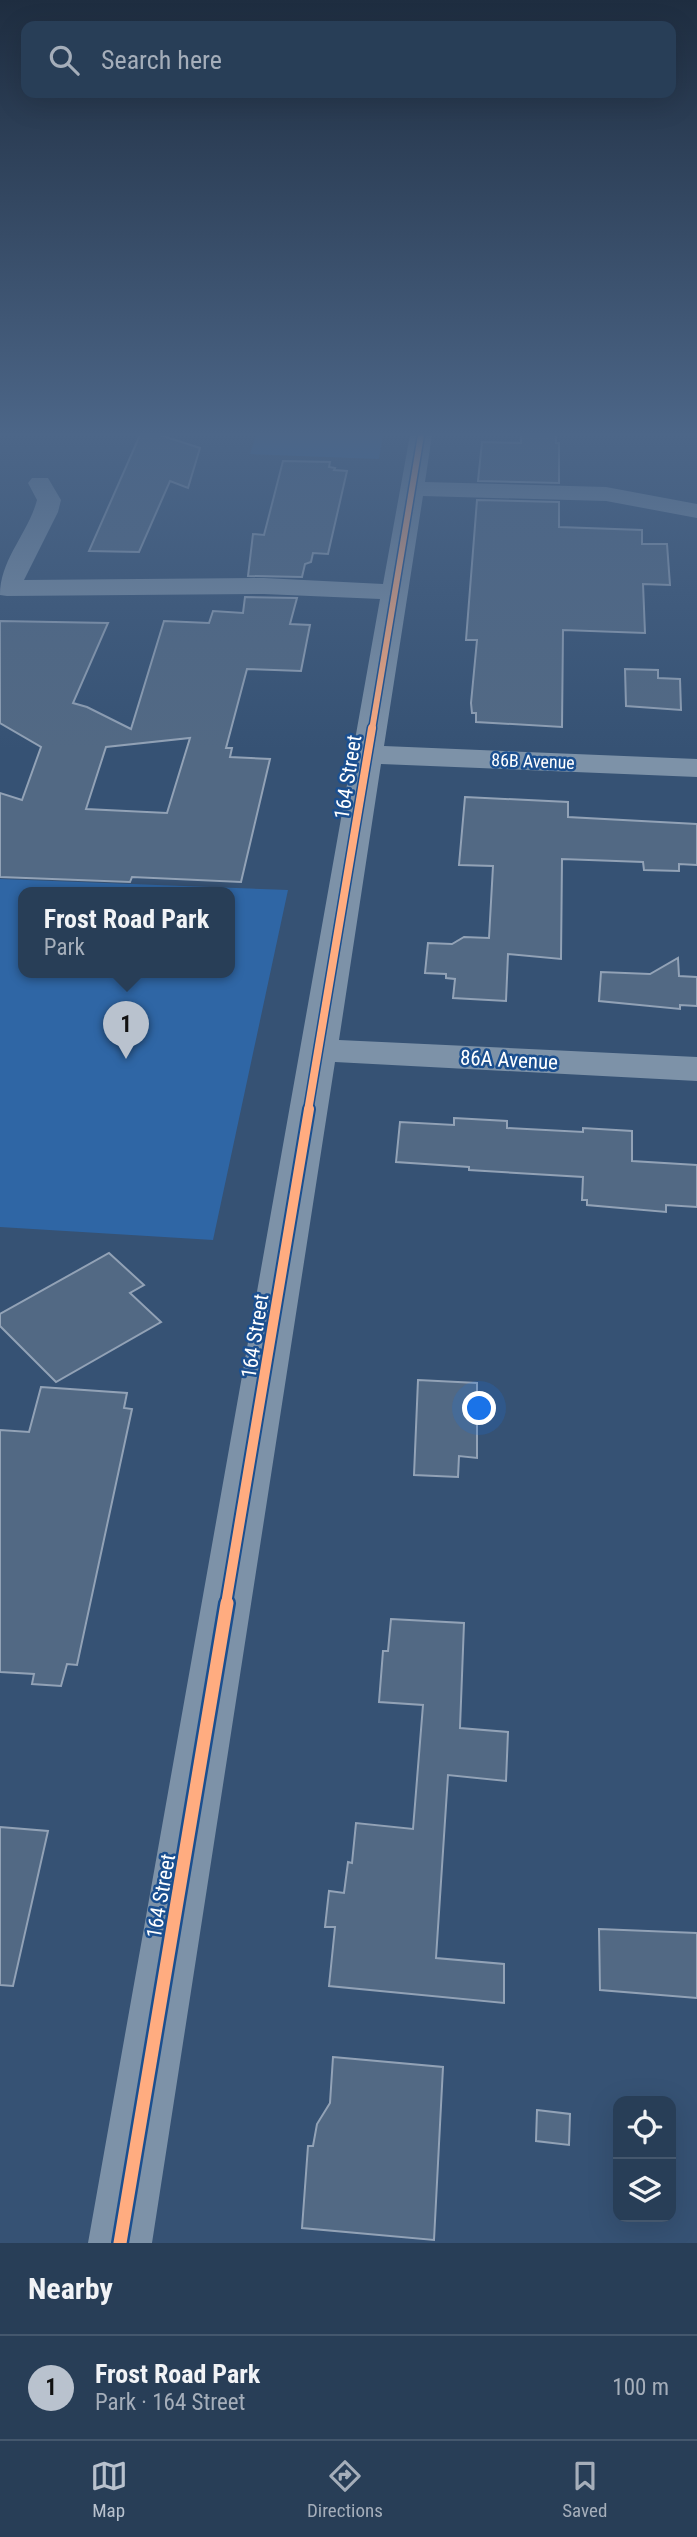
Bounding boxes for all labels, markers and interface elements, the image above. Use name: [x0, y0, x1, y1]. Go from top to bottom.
search box: [21, 21, 676, 98]
icon: search: [45, 41, 83, 79]
text: Search here: [101, 45, 222, 75]
street label: 164 Street: [329, 733, 367, 821]
street label: 86B Avenue: [491, 749, 575, 773]
popup: [18, 887, 235, 978]
text: Frost Road Park: [44, 904, 209, 934]
text: Park: [44, 934, 85, 961]
pin: 1: [103, 1001, 149, 1059]
street label: 86A Avenue: [459, 1045, 559, 1075]
street label: 164 Street: [236, 1292, 274, 1380]
your location: [462, 1391, 496, 1425]
street label: 164 Street: [142, 1852, 180, 1940]
map controls: [613, 2096, 676, 2222]
button: locate: [613, 2096, 676, 2159]
button: layers: [613, 2159, 676, 2222]
text: Nearby: [28, 2271, 113, 2306]
text: Frost Road Park: [95, 2359, 260, 2389]
text: 1: [45, 2374, 57, 2401]
text: 100 m: [612, 2374, 669, 2401]
text: Park · 164 Street: [95, 2389, 245, 2416]
tab: Map: [90, 2457, 128, 2522]
tab: Directions: [307, 2457, 383, 2522]
tab: Saved: [562, 2457, 607, 2522]

